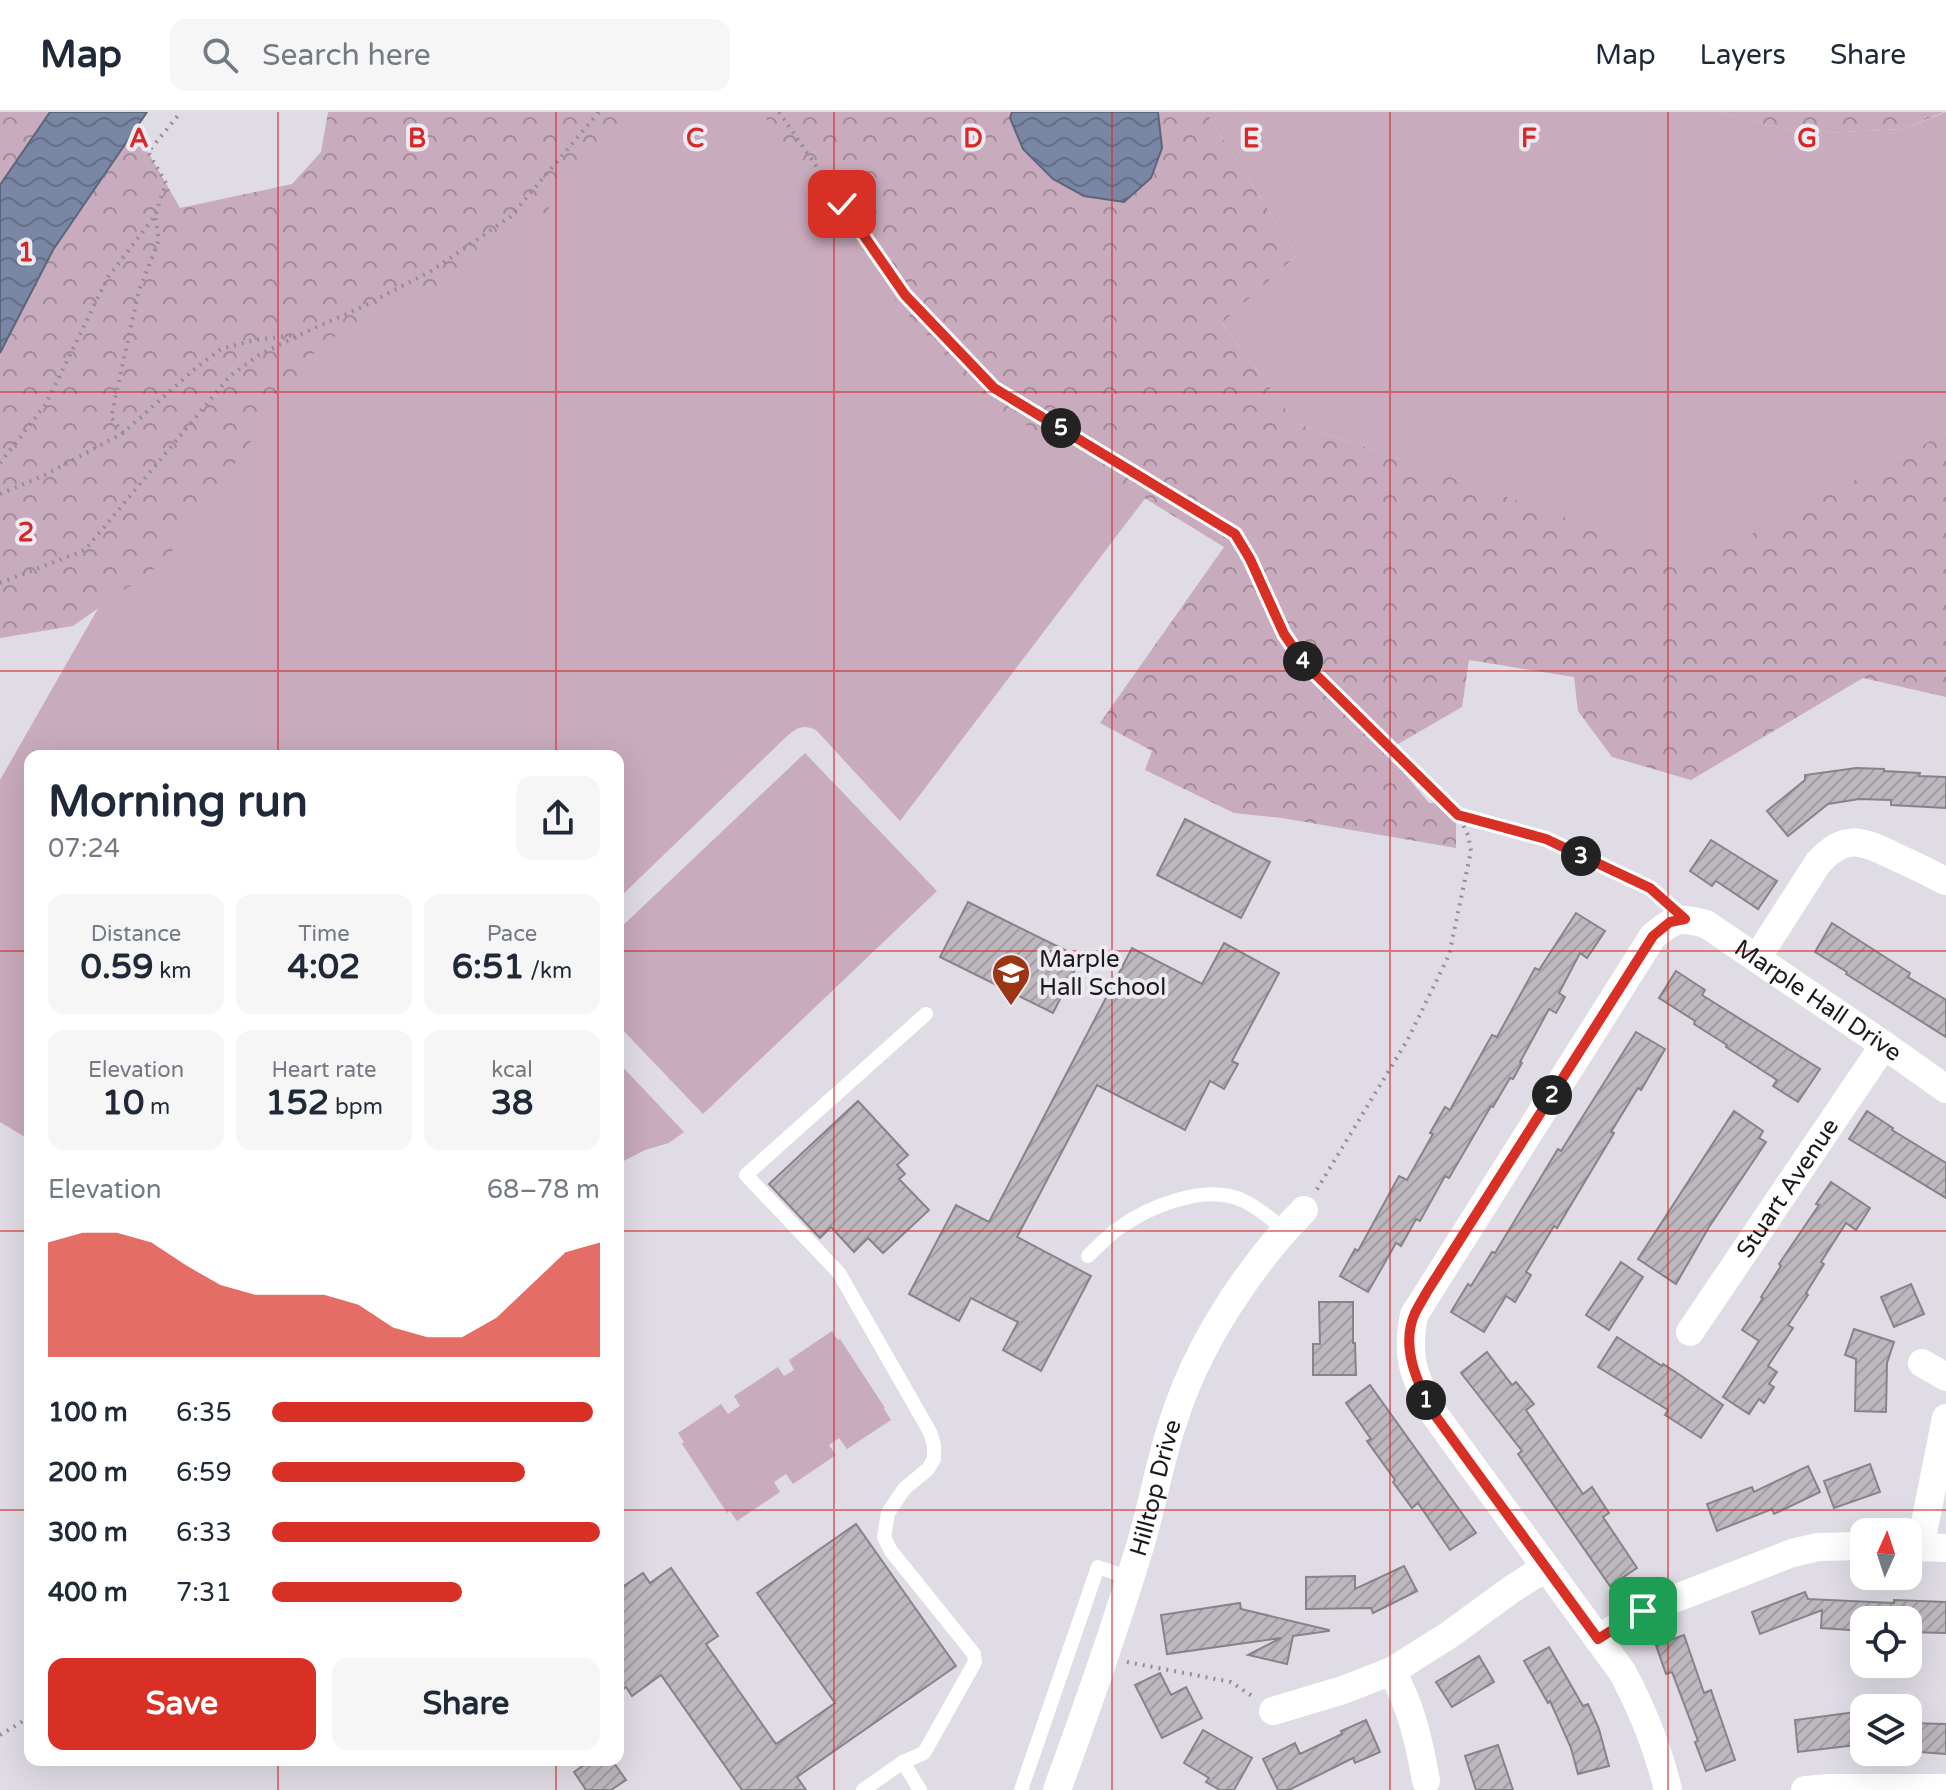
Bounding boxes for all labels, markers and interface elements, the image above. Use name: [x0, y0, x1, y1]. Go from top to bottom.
search box: [170, 19, 730, 91]
text: Map: [40, 32, 122, 78]
icon: search: [198, 33, 242, 77]
text: Search here: [262, 37, 431, 74]
text: Map: [1595, 38, 1656, 72]
text: Layers: [1700, 38, 1786, 72]
text: Share: [1830, 38, 1906, 72]
text: A: [129, 123, 149, 154]
text: B: [408, 123, 426, 154]
text: C: [686, 123, 704, 154]
text: D: [963, 123, 983, 154]
text: E: [1243, 123, 1259, 154]
text: F: [1521, 123, 1537, 154]
text: G: [1797, 123, 1817, 154]
pin: [808, 170, 876, 238]
icon: check: [820, 182, 864, 226]
text: 1: [18, 237, 34, 268]
pin: 5: [1041, 408, 1081, 448]
text: 5: [1054, 415, 1068, 441]
text: 2: [18, 517, 34, 548]
pin: 4: [1283, 641, 1323, 681]
text: 4: [1296, 648, 1310, 674]
text: Morning run: [48, 776, 308, 829]
button: share: [516, 776, 600, 860]
text: 07:24: [48, 833, 120, 864]
pin: 3: [1561, 836, 1601, 876]
text: 3: [1574, 843, 1588, 869]
text: Distance: [91, 921, 181, 947]
text: Time: [298, 921, 350, 947]
text: Pace: [487, 921, 537, 947]
street label: Marple Hall Drive: [1729, 934, 1907, 1068]
place label: Marple Hall School: [1039, 945, 1166, 1002]
text: 0.59: [81, 947, 154, 988]
text: 4:02: [288, 947, 360, 988]
text: 6:51: [452, 947, 525, 988]
school or university icon: Marple Hall School: [990, 952, 1032, 1007]
text: km: [154, 958, 191, 984]
text: /km: [525, 958, 572, 984]
text: Elevation: [88, 1057, 184, 1083]
text: Heart rate: [272, 1057, 376, 1083]
text: kcal: [491, 1057, 533, 1083]
pin: 2: [1532, 1075, 1572, 1115]
text: 2: [1545, 1082, 1559, 1108]
text: 10: [102, 1083, 144, 1124]
text: 152: [265, 1083, 329, 1124]
text: 38: [491, 1083, 533, 1124]
text: m: [144, 1094, 170, 1120]
text: bpm: [329, 1094, 383, 1120]
street label: Stuart Avenue: [1730, 1113, 1845, 1263]
text: Elevation: [48, 1174, 162, 1205]
text: 68–78 m: [487, 1174, 600, 1205]
pin: 1: [1406, 1380, 1446, 1420]
text: 1: [1419, 1387, 1433, 1413]
text: 100 m: [48, 1397, 128, 1428]
text: 6:35: [176, 1397, 232, 1428]
street label: Hilltop Drive: [1124, 1416, 1188, 1560]
text: 200 m: [48, 1457, 128, 1488]
text: 6:59: [176, 1457, 232, 1488]
text: 300 m: [48, 1517, 128, 1548]
text: 6:33: [176, 1517, 232, 1548]
north arrow: [1850, 1518, 1922, 1590]
map controls: [1850, 1518, 1922, 1766]
text: 400 m: [48, 1577, 128, 1608]
text: 7:31: [176, 1577, 232, 1608]
pin: [1609, 1577, 1677, 1645]
icon: arrive: [1621, 1589, 1665, 1633]
button: locate: [1850, 1606, 1922, 1678]
button: Save: [48, 1658, 316, 1750]
button: Share: [332, 1658, 600, 1750]
button: layers: [1850, 1694, 1922, 1766]

